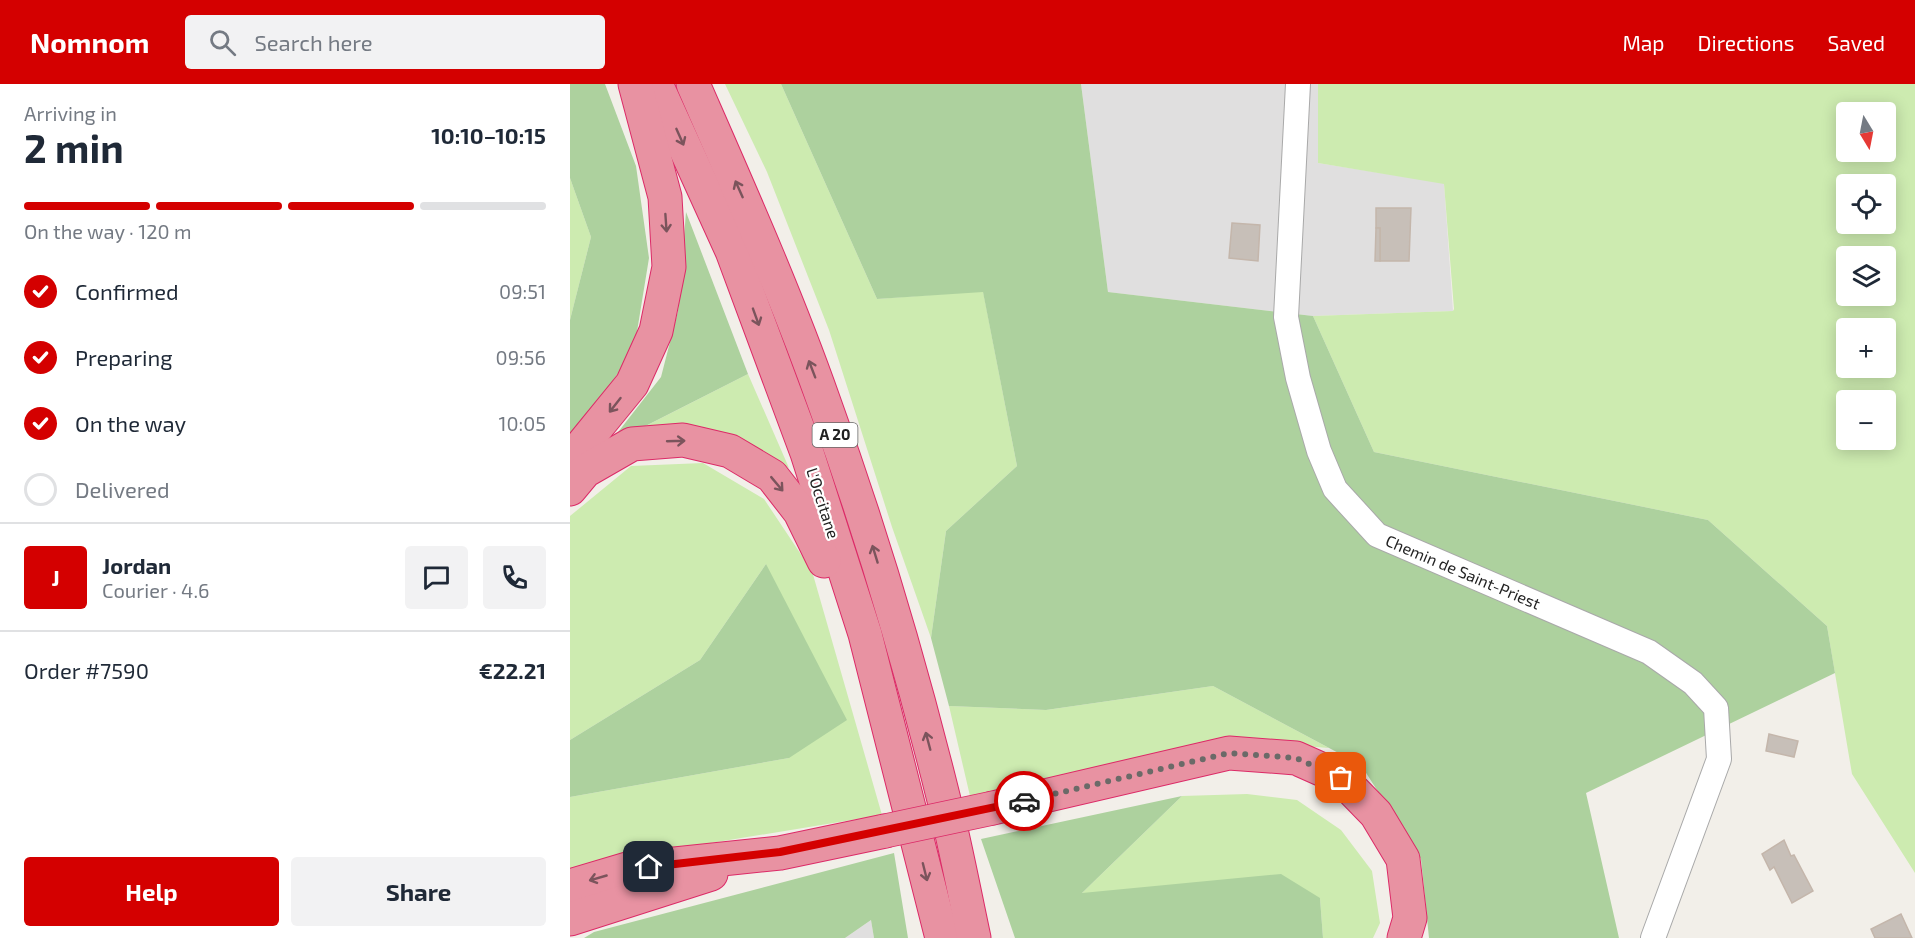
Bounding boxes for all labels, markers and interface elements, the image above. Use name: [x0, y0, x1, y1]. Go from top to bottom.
search box: [185, 15, 605, 69]
text: Nomnom: [30, 25, 149, 59]
icon: search: [206, 26, 239, 59]
text: Search here: [254, 29, 373, 55]
text: Map: [1622, 30, 1665, 55]
text: Directions: [1698, 30, 1794, 55]
text: Saved: [1827, 30, 1885, 55]
text: Arriving in: [24, 101, 117, 125]
north arrow: [1836, 102, 1896, 162]
map controls: [1836, 102, 1896, 450]
text: 10:10–10:15: [431, 122, 546, 148]
text: 2 min: [24, 124, 124, 171]
one-way arrow: [675, 128, 687, 146]
button: locate: [1836, 174, 1896, 234]
one-way arrow: [733, 180, 745, 198]
one-way arrow: [661, 212, 672, 232]
text: On the way · 120 m: [24, 219, 192, 243]
button: layers: [1836, 246, 1896, 306]
icon: check: [24, 275, 57, 308]
text: Confirmed: [75, 278, 179, 304]
text: 09:51: [499, 279, 546, 303]
one-way arrow: [752, 307, 763, 326]
button: +: [1836, 318, 1896, 378]
icon: check: [24, 341, 57, 374]
text: Preparing: [75, 344, 173, 370]
text: 09:56: [496, 345, 546, 369]
one-way arrow: [806, 361, 817, 379]
button: −: [1836, 390, 1896, 450]
one-way arrow: [609, 397, 622, 413]
icon: check: [24, 407, 57, 440]
text: On the way: [75, 410, 186, 436]
text: 10:05: [498, 411, 546, 435]
road number: A 20: [812, 423, 858, 447]
one-way arrow: [666, 435, 685, 447]
street label: L'Occitane: [803, 465, 844, 541]
text: Delivered: [75, 476, 170, 502]
one-way arrow: [771, 476, 784, 492]
street label: Chemin de Saint-Priest: [1383, 530, 1543, 613]
one-way arrow: [869, 545, 880, 564]
button: chat: [405, 546, 468, 609]
button: phone: [483, 546, 546, 609]
text: Jordan: [102, 552, 171, 578]
text: J: [51, 564, 60, 590]
text: Courier · 4.6: [102, 578, 209, 602]
text: Order #7590: [24, 657, 149, 683]
text: €22.21: [479, 657, 546, 683]
one-way arrow: [922, 732, 934, 751]
pin: [1315, 752, 1366, 803]
icon: bag: [1324, 761, 1357, 794]
courier: [994, 771, 1054, 831]
icon: car: [1008, 785, 1041, 818]
pin: [623, 841, 674, 892]
icon: home: [632, 850, 665, 883]
button: Help: [24, 857, 279, 926]
button: Share: [291, 857, 546, 926]
one-way arrow: [920, 862, 932, 881]
one-way arrow: [589, 873, 608, 884]

